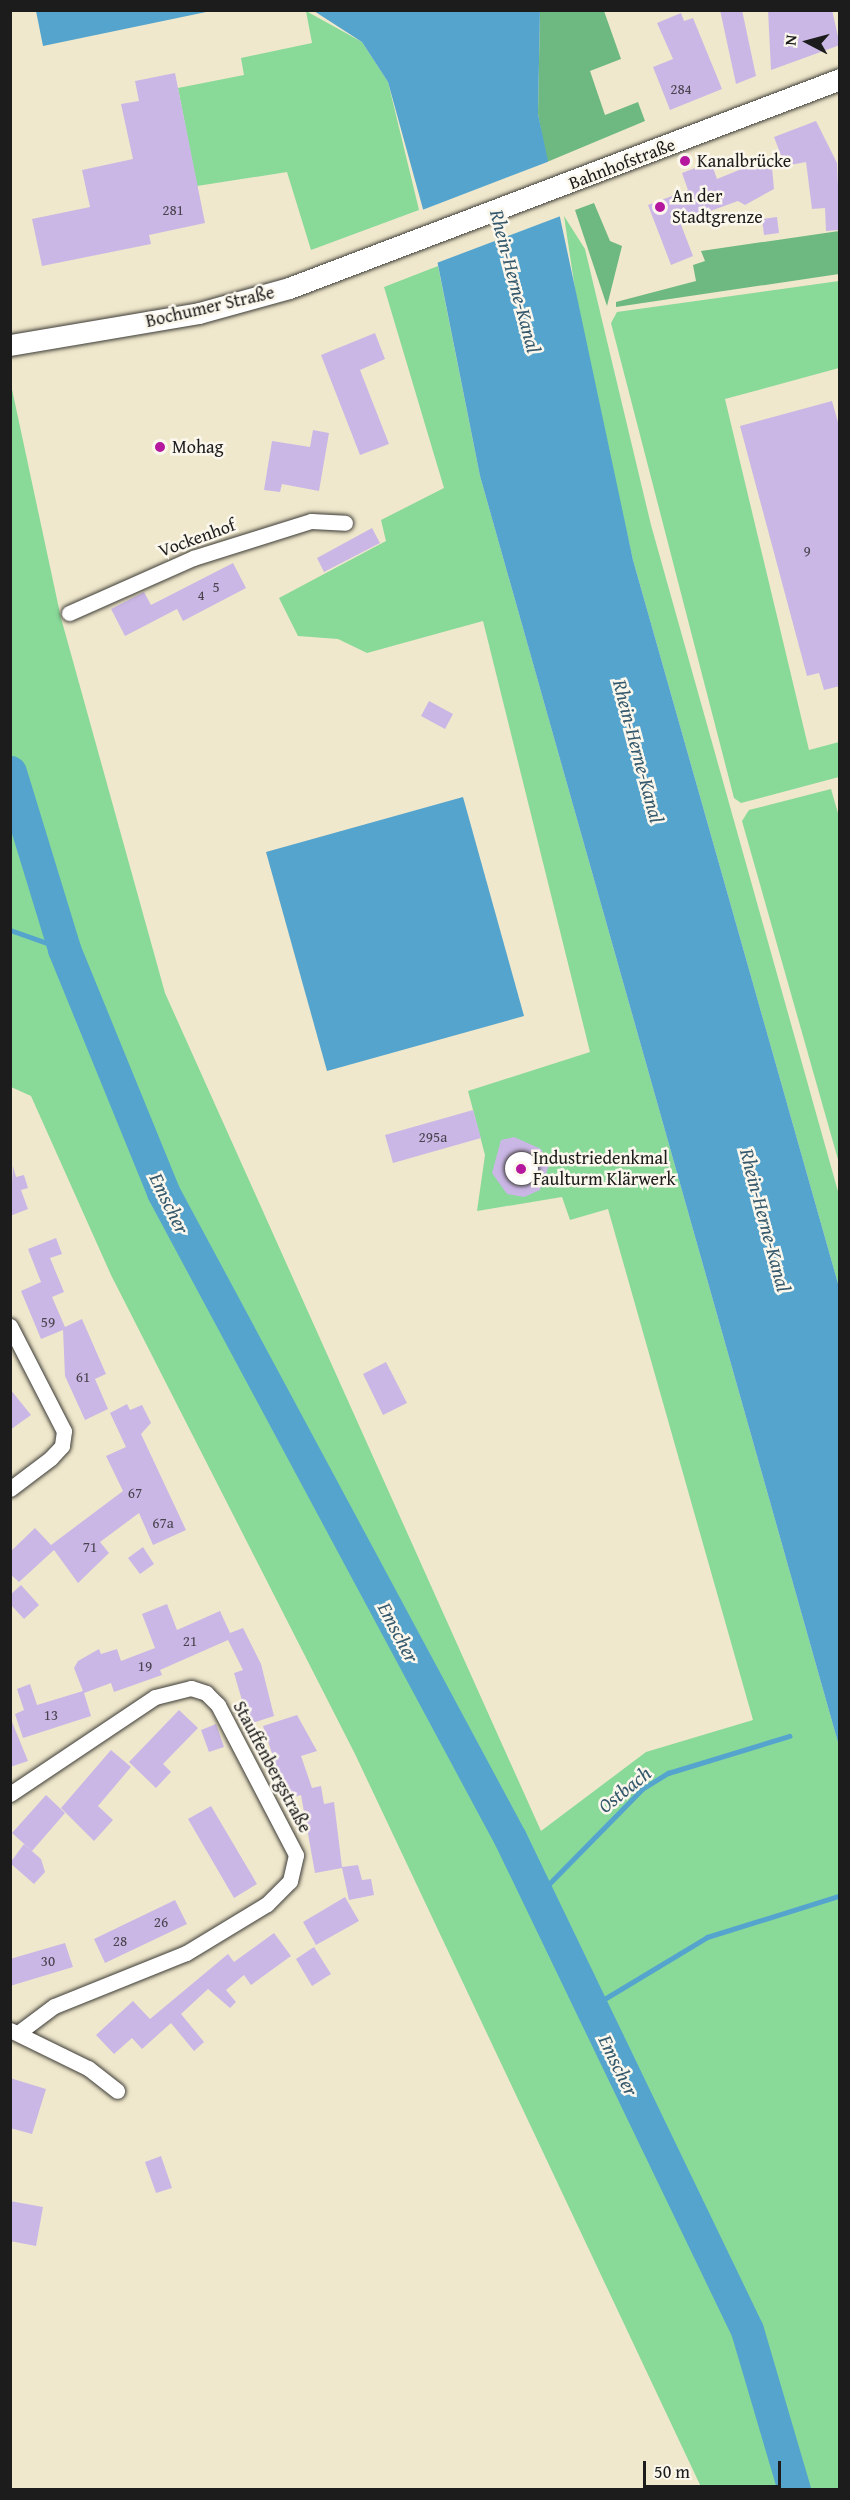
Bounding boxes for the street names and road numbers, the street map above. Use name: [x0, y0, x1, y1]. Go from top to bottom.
street label: Bahnhofstraße: [566, 134, 678, 194]
street label: Bochumer Straße: [144, 282, 276, 332]
street label: Vockenhof: [156, 514, 238, 562]
street label: Stauffenbergstraße: [228, 1698, 316, 1836]

